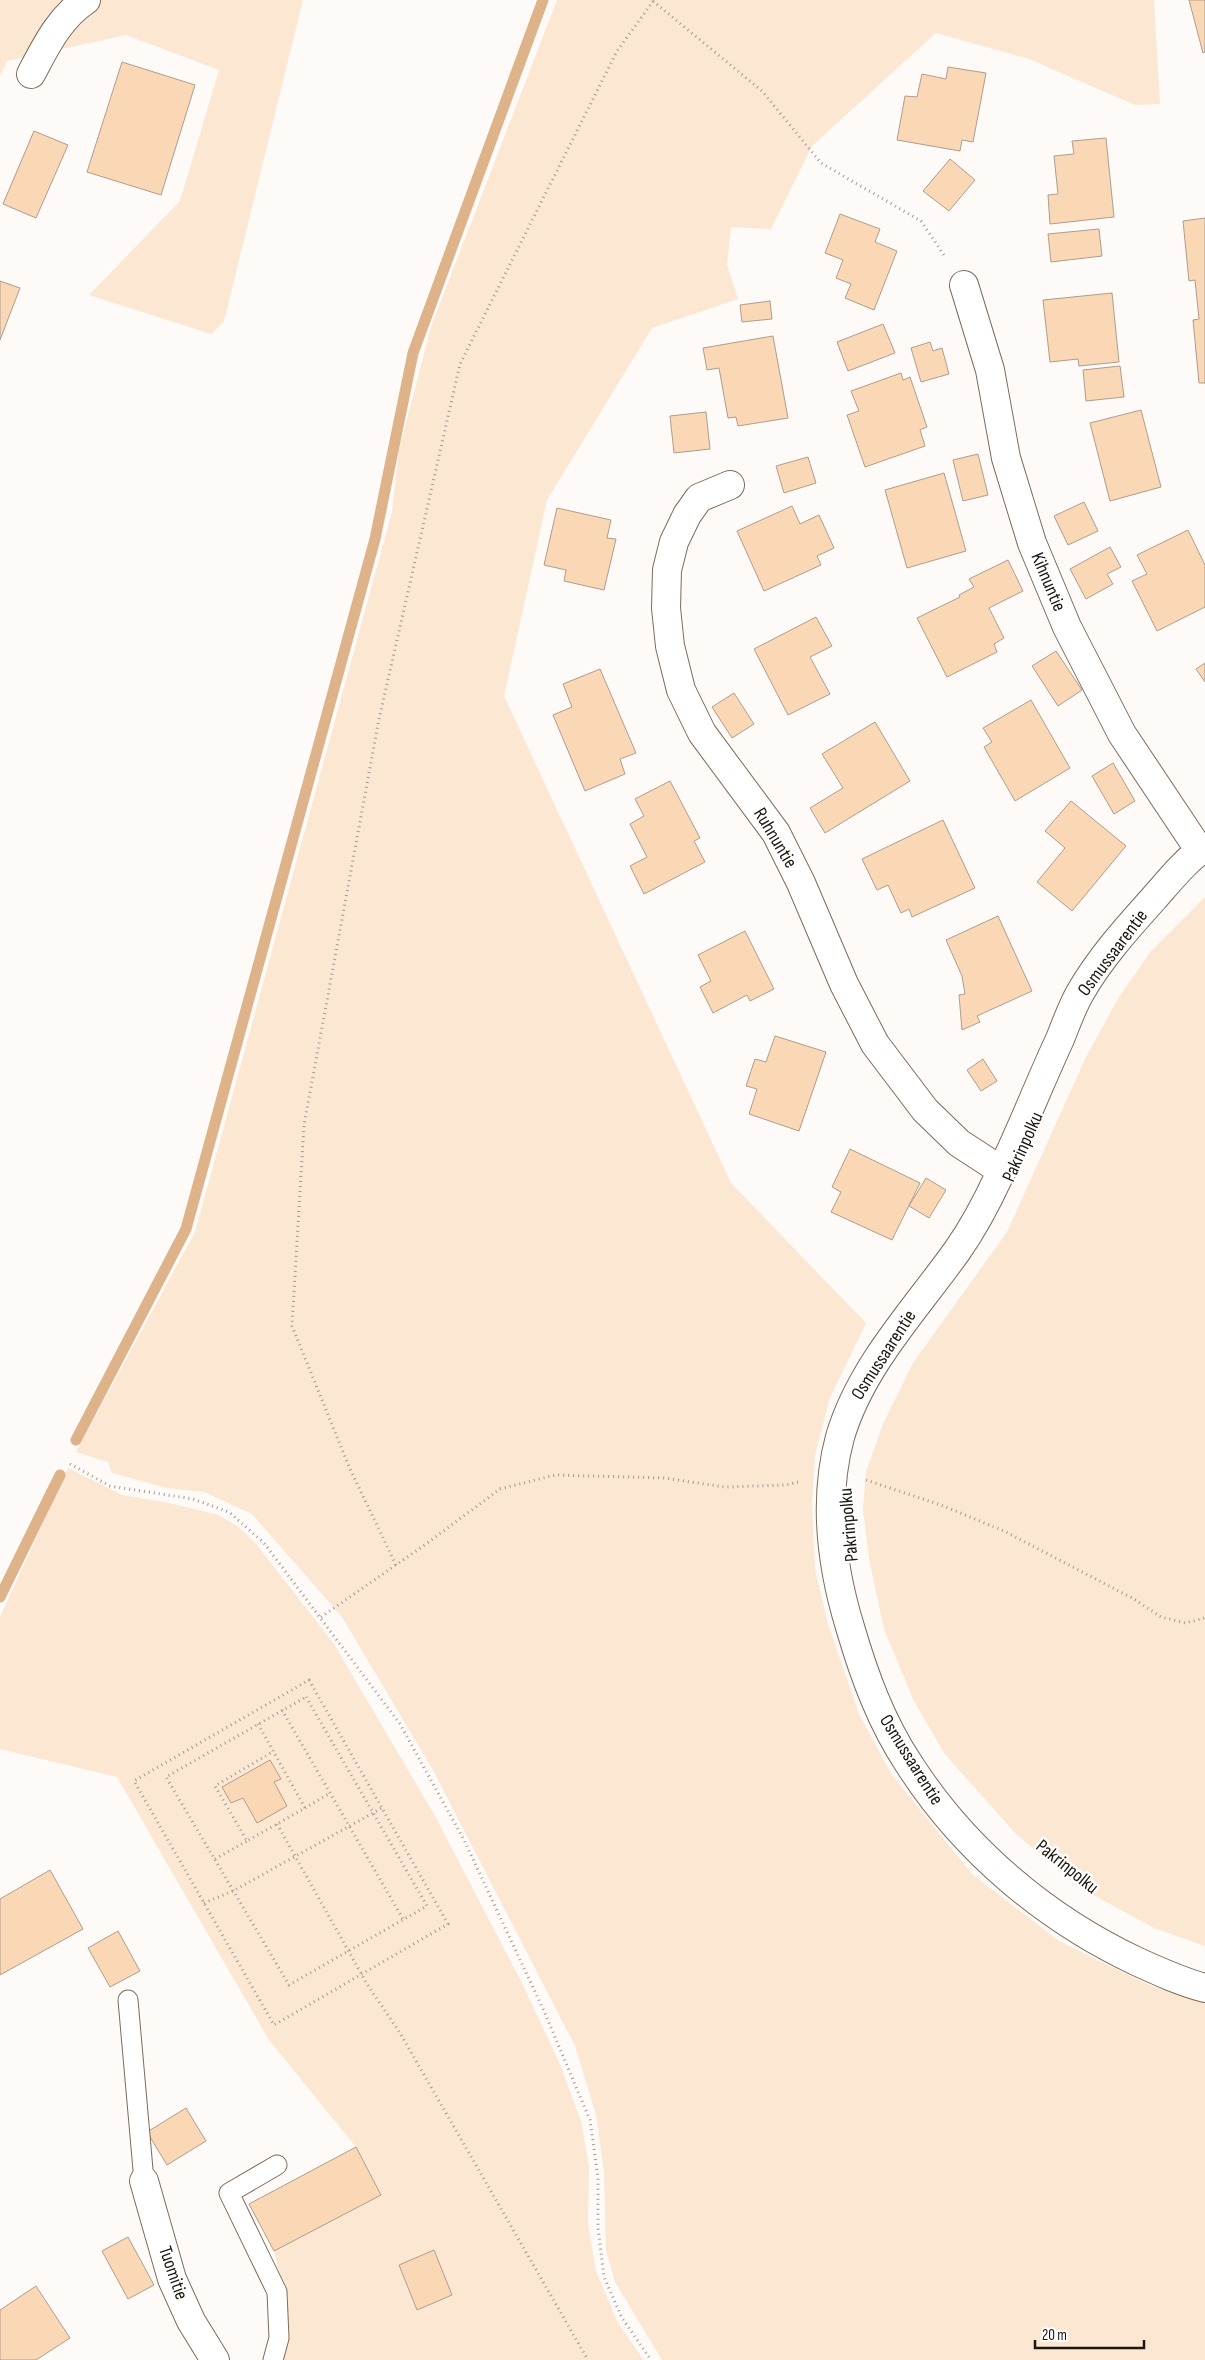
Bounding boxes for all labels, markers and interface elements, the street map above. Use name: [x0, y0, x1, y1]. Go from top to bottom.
street label: Kihnuntie: [1025, 549, 1071, 615]
street label: Ruhnuntie: [748, 804, 802, 872]
street label: Osmussaarentie: [1073, 905, 1153, 1001]
street label: Pakrinpolku: [997, 1109, 1049, 1185]
street label: Osmussaarentie: [846, 1306, 922, 1404]
street label: Pakrinpolku: [834, 1487, 864, 1563]
street label: Osmussaarentie: [874, 1711, 948, 1809]
street label: Pakrinpolku: [1031, 1835, 1103, 1899]
street label: Tuomitie: [153, 2243, 193, 2303]
scale bar: [1035, 2318, 1144, 2350]
text: 20 m: [1042, 2326, 1067, 2345]

